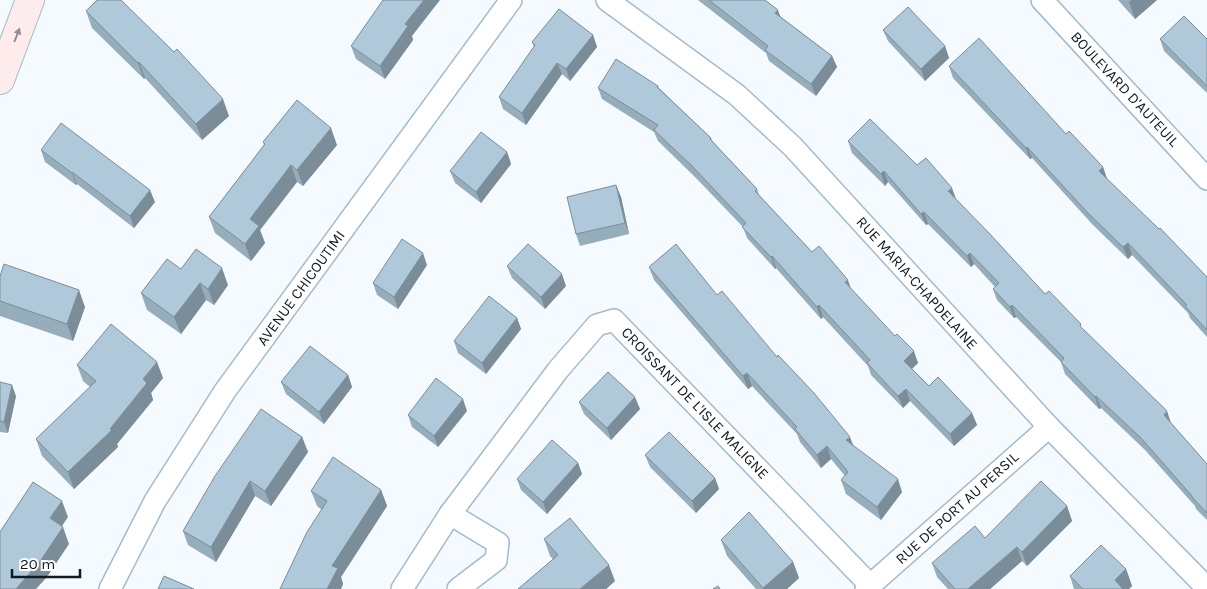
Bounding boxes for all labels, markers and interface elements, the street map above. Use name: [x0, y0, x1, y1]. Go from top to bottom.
one-way arrow: [13, 27, 21, 42]
street label: BOULEVARD D'AUTEUIL: [1067, 28, 1183, 150]
street label: RUE MARIA-CHAPDELAINE: [853, 213, 981, 353]
street label: AVENUE CHICOUTIMI: [253, 227, 349, 349]
street label: CROISSANT DE L'ISLE MALIGNE: [618, 323, 772, 483]
street label: RUE DE PORT AU PERSIL: [892, 448, 1022, 568]
scale bar: [12, 546, 80, 578]
text: 20 m: [20, 555, 55, 573]

